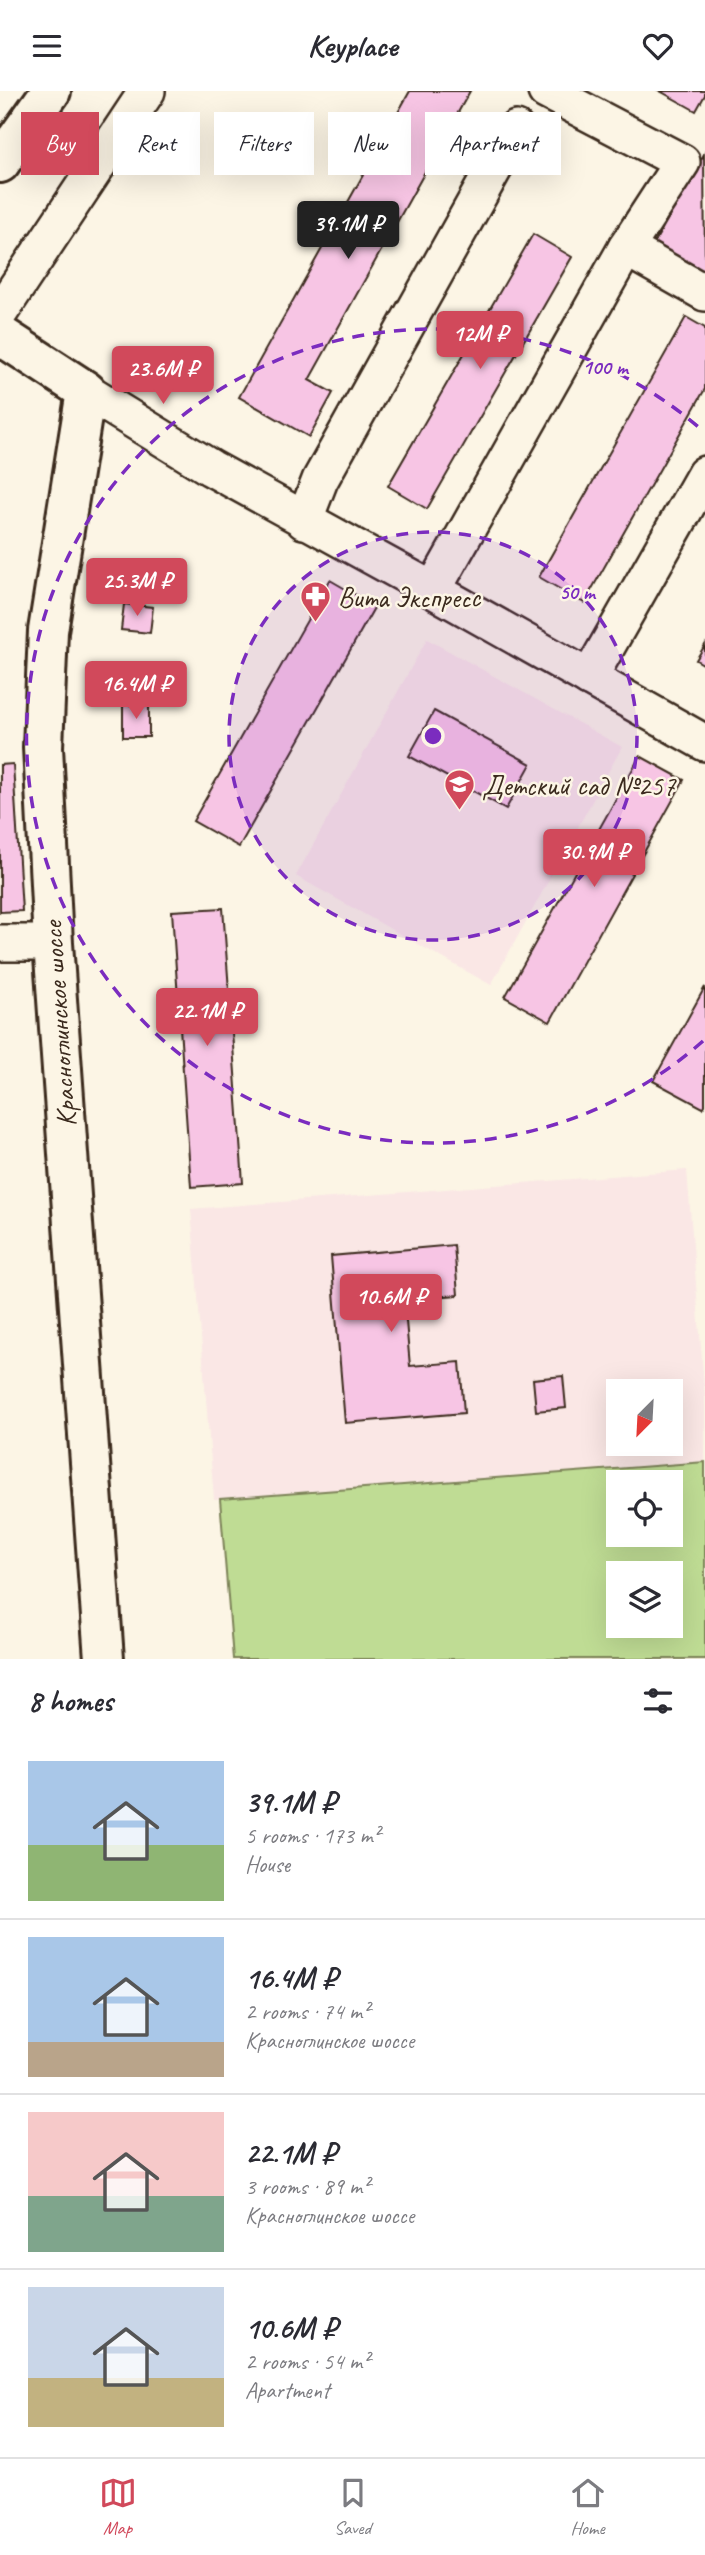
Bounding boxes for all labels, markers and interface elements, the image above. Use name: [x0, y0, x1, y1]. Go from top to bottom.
text: Keyplace: [308, 25, 397, 66]
icon: menu: [28, 27, 66, 65]
icon: heart: [639, 27, 677, 65]
chip: Buy: [21, 112, 99, 175]
chip: Rent: [113, 112, 200, 175]
chip: Filters: [214, 112, 314, 175]
chip: New: [328, 112, 411, 175]
chip: Apartment: [425, 112, 561, 175]
pin: 39.1M ₽: [283, 201, 413, 261]
text: 39.1M ₽: [313, 209, 383, 238]
pin: 12M ₽: [431, 311, 529, 371]
text: 12M ₽: [453, 319, 507, 348]
pin: 23.6M ₽: [98, 347, 228, 406]
text: 23.6M ₽: [128, 354, 198, 383]
text: 100 m: [582, 354, 630, 380]
pin: 25.3M ₽: [72, 559, 202, 618]
text: 25.3M ₽: [102, 566, 172, 595]
text: 50 m: [559, 579, 597, 605]
pharmacy icon: Вита Экспресс: [298, 580, 332, 624]
place label: Вита Экспресс: [338, 580, 482, 615]
pin: 16.4M ₽: [71, 661, 201, 721]
text: 16.4M ₽: [101, 669, 171, 698]
centre of rings: [421, 724, 445, 748]
school or university icon: Детский сад №257: [442, 768, 476, 812]
place label: Детский сад №257: [482, 768, 677, 803]
pin: 30.9M ₽: [529, 829, 659, 889]
text: 30.9M ₽: [559, 837, 629, 866]
street label: Красноглинское шоссе: [34, 918, 84, 1128]
pin: 22.1M ₽: [142, 989, 272, 1048]
text: 22.1M ₽: [172, 996, 242, 1025]
pin: 10.6M ₽: [326, 1275, 456, 1334]
text: 10.6M ₽: [356, 1282, 426, 1311]
north arrow: [606, 1379, 682, 1456]
map controls: [606, 1379, 683, 1638]
button: locate: [606, 1470, 683, 1547]
button: layers: [606, 1561, 683, 1638]
text: 8 homes: [28, 1682, 113, 1720]
icon: filters: [639, 1682, 677, 1720]
text: 39.1M ₽: [245, 1783, 336, 1821]
icon: home: [84, 1789, 168, 1873]
text: 5 rooms · 173 m²: [245, 1821, 380, 1850]
text: House: [245, 1850, 290, 1879]
text: 16.4M ₽: [245, 1959, 337, 1997]
icon: home: [84, 1965, 168, 2049]
text: 2 rooms · 74 m²: [245, 1997, 369, 2026]
text: Красноглинское шоссе: [245, 2026, 414, 2055]
text: 22.1M ₽: [245, 2134, 336, 2172]
icon: home: [84, 2140, 168, 2224]
text: 3 rooms · 89 m²: [245, 2172, 369, 2201]
text: Красноглинское шоссе: [245, 2201, 414, 2230]
text: 10.6M ₽: [245, 2309, 337, 2347]
icon: home: [84, 2315, 168, 2399]
text: 2 rooms · 54 m²: [245, 2347, 369, 2376]
text: Apartment: [245, 2376, 330, 2405]
tab: Map: [99, 2474, 137, 2540]
tab: Saved: [334, 2474, 372, 2540]
tab: Home: [569, 2474, 607, 2540]

